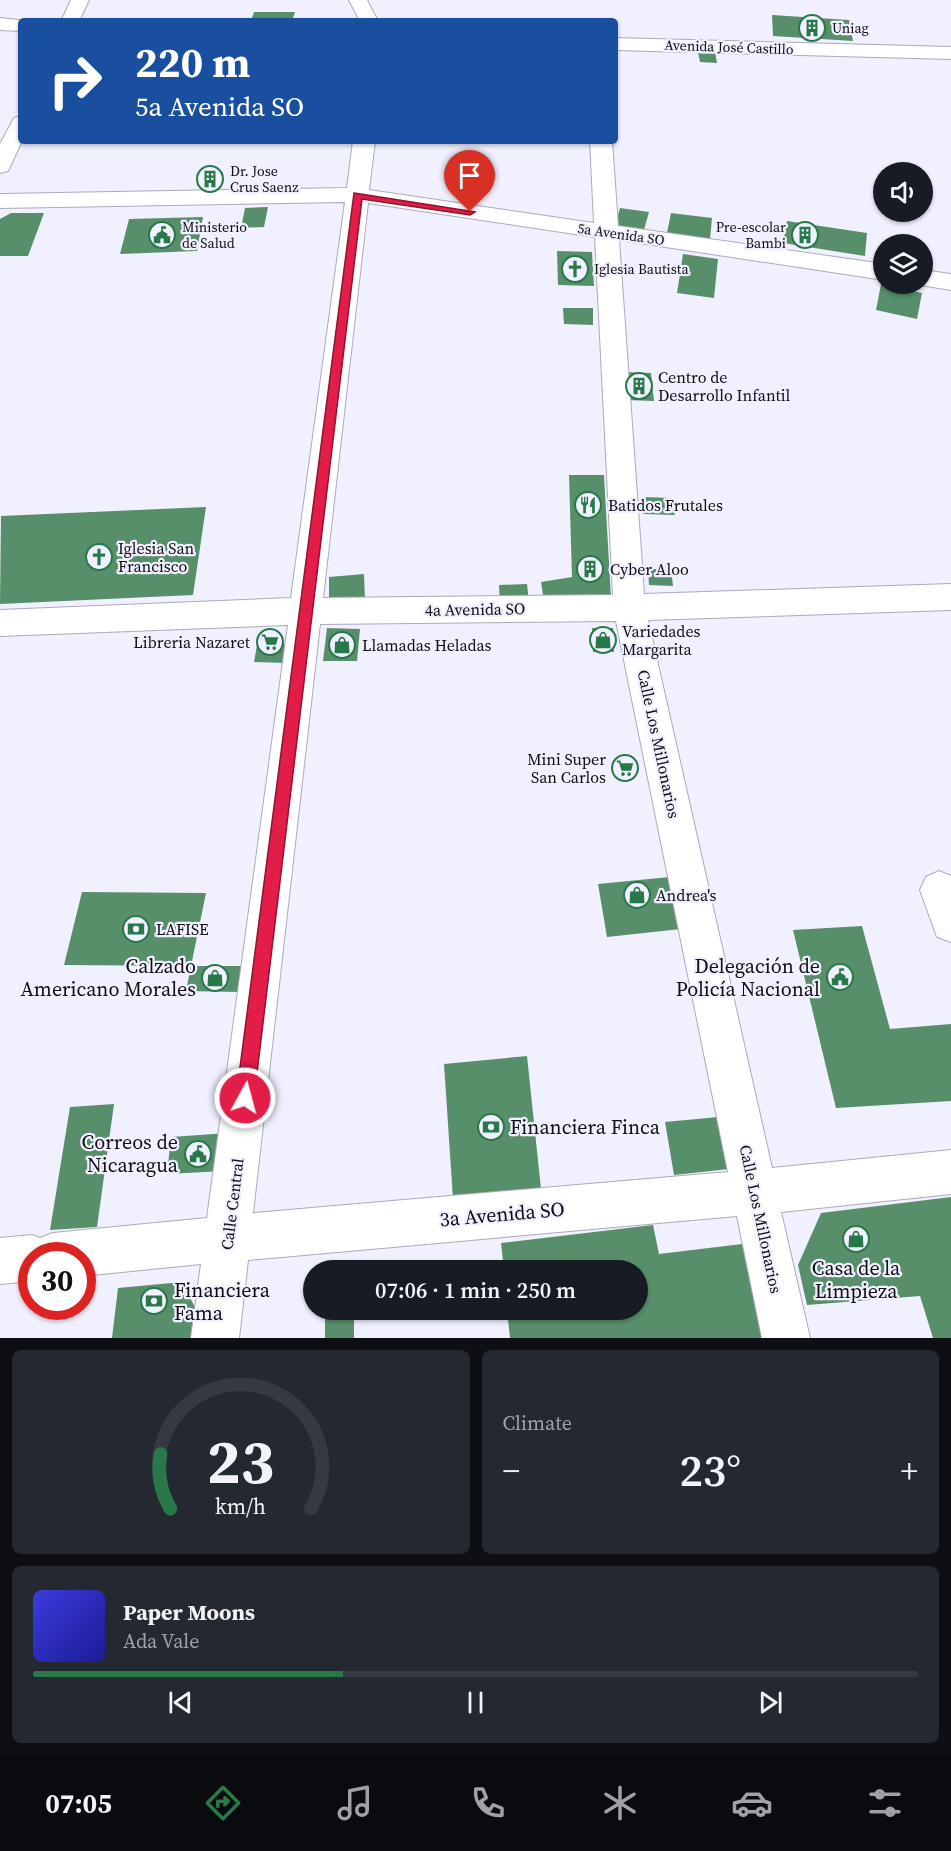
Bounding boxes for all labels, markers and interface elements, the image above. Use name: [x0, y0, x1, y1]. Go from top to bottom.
building icon: Uniag: [797, 13, 827, 43]
place label: Uniag: [832, 18, 869, 38]
text: 220 m: [135, 33, 250, 91]
street label: Avenida José Castillo: [664, 35, 794, 59]
icon: right: [36, 42, 114, 120]
text: 5a Avenida SO: [135, 88, 304, 125]
pin: [444, 150, 495, 212]
icon: arrive: [453, 159, 486, 192]
place label: Dr. Jose Crus Saenz: [230, 161, 299, 197]
map controls: [873, 162, 933, 294]
button: sound: [873, 162, 933, 222]
building icon: Dr. Jose Crus Saenz: [195, 164, 225, 194]
place label: Ministerio de Salud: [182, 217, 247, 253]
place label: Pre-escolar Bambi: [716, 217, 786, 253]
street label: 5a Avenida SO: [576, 218, 666, 250]
public building icon: Ministerio de Salud: [147, 220, 177, 250]
building icon: Pre-escolar Bambi: [790, 220, 820, 250]
button: layers: [873, 234, 933, 294]
church icon: Iglesia Bautista: [560, 254, 590, 284]
place label: Iglesia Bautista: [594, 259, 689, 279]
place label: Centro de Desarrollo Infantil: [658, 366, 791, 406]
building icon: Centro de Desarrollo Infantil: [624, 371, 654, 401]
restaurant icon: Batidos Frutales: [573, 490, 603, 520]
place label: Batidos Frutales: [608, 494, 723, 516]
place label: Iglesia San Francisco: [118, 537, 195, 577]
church icon: Iglesia San Francisco: [84, 542, 114, 572]
building icon: Cyber Aloo: [575, 554, 605, 584]
place label: Cyber Aloo: [610, 558, 689, 580]
street label: 4a Avenida SO: [425, 597, 525, 621]
place label: Variedades Margarita: [622, 620, 701, 660]
shop icon: Variedades Margarita: [588, 625, 618, 655]
supermarket icon: Libreria Nazaret: [255, 627, 285, 657]
shop icon: Llamadas Heladas: [327, 630, 357, 660]
place label: Libreria Nazaret: [133, 631, 251, 653]
place label: Llamadas Heladas: [362, 634, 492, 656]
street label: Calle Los Millonarios: [633, 668, 685, 820]
place label: Mini Super San Carlos: [527, 748, 606, 788]
supermarket icon: Mini Super San Carlos: [610, 753, 640, 783]
shop icon: Andrea's: [622, 880, 652, 910]
place label: Andrea's: [656, 884, 717, 906]
bank icon: LAFISE: [121, 914, 151, 944]
place label: LAFISE: [156, 918, 209, 940]
place label: Calzado Americano Morales: [21, 952, 196, 1003]
place label: Delegación de Policía Nacional: [676, 952, 820, 1003]
public building icon: Delegación de Policía Nacional: [825, 962, 855, 992]
shop icon: Calzado Americano Morales: [200, 963, 230, 993]
position arrow: [213, 1066, 277, 1130]
bank icon: Financiera Finca: [476, 1112, 506, 1142]
place label: Financiera Finca: [510, 1113, 661, 1141]
place label: Correos de Nicaragua: [82, 1128, 179, 1179]
public building icon: Correos de Nicaragua: [183, 1139, 213, 1169]
street label: Calle Los Millonarios: [735, 1143, 787, 1295]
street label: Calle Central: [215, 1157, 249, 1251]
street label: 3a Avenida SO: [438, 1195, 566, 1233]
shop icon: Casa de la Limpieza: [841, 1224, 871, 1254]
speed limit sign: 30: [18, 1242, 96, 1320]
place label: Casa de la Limpieza: [812, 1254, 901, 1305]
text: 07:06 · 1 min · 250 m: [375, 1275, 576, 1305]
place label: Financiera Fama: [174, 1276, 271, 1327]
bank icon: Financiera Fama: [139, 1286, 169, 1316]
text: Climate: [503, 1409, 572, 1437]
text: 23: [207, 1418, 275, 1504]
text: 23°: [679, 1439, 741, 1501]
text: −: [503, 1448, 520, 1493]
text: +: [901, 1448, 918, 1493]
text: km/h: [215, 1492, 266, 1521]
text: Paper Moons: [123, 1597, 255, 1627]
text: Ada Vale: [123, 1627, 199, 1655]
icon: previous: [164, 1686, 197, 1719]
icon: pause: [459, 1686, 492, 1719]
icon: next: [754, 1686, 787, 1719]
icon: directions: [202, 1782, 244, 1824]
icon: music: [334, 1782, 376, 1824]
icon: phone: [467, 1782, 509, 1824]
icon: climate: [599, 1782, 641, 1824]
icon: car: [731, 1782, 773, 1824]
icon: filters: [864, 1782, 906, 1824]
text: 07:05: [45, 1785, 112, 1822]

